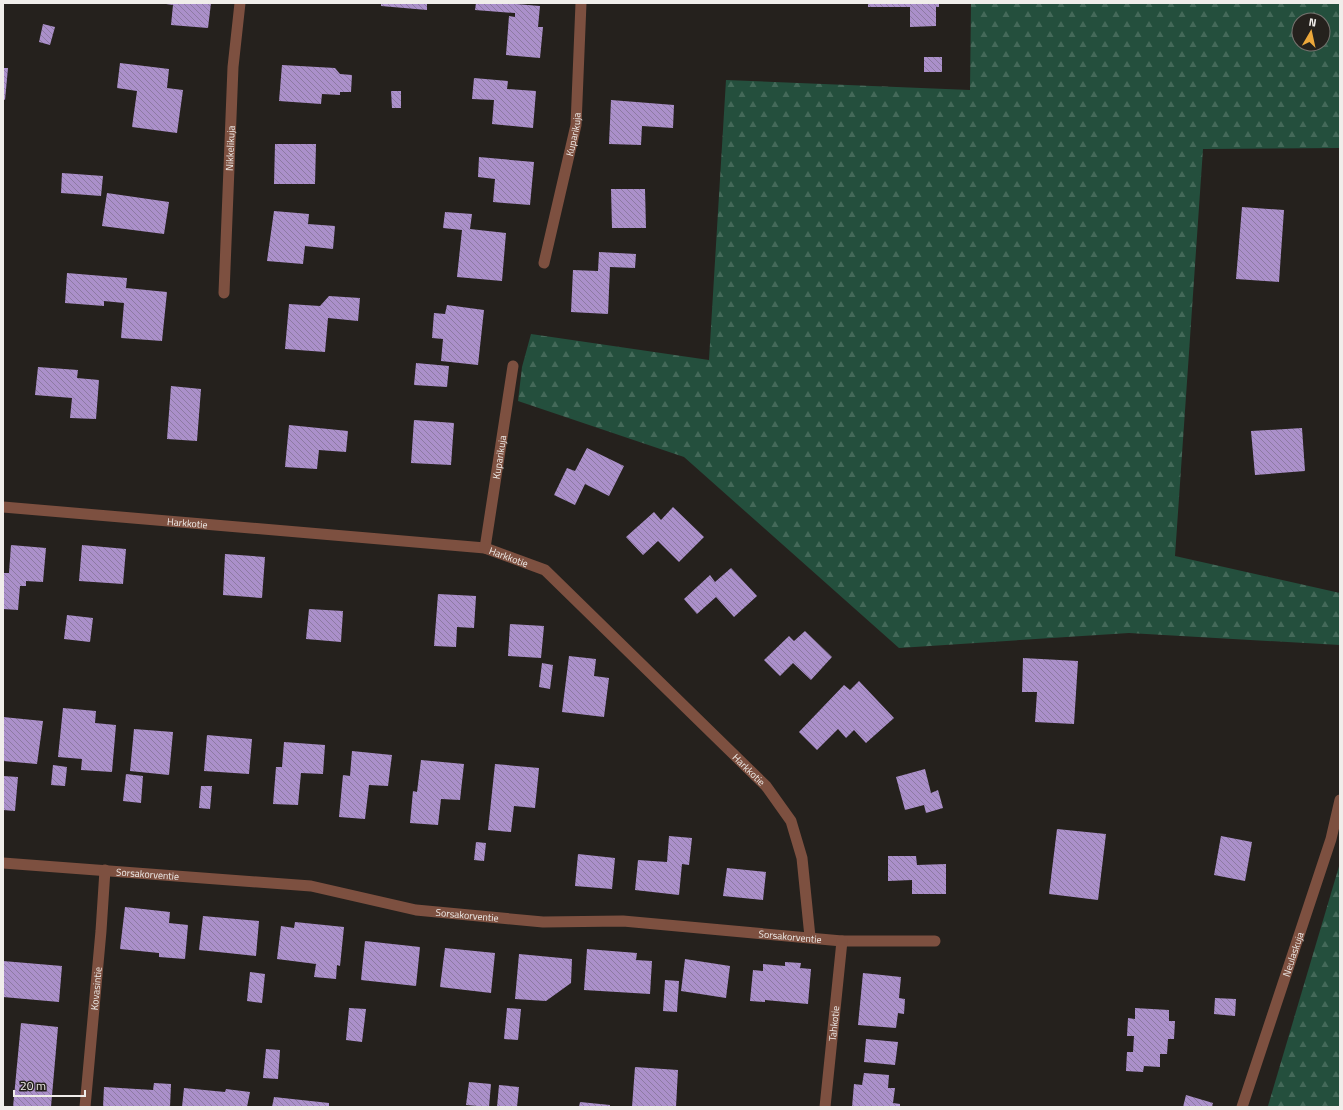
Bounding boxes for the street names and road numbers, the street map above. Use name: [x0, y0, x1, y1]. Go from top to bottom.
street label: Kuparikuja: [562, 112, 584, 158]
street label: Nikkelikuja: [221, 125, 238, 171]
street label: Kuparikuja: [488, 434, 510, 480]
street label: Harkkotie: [166, 513, 208, 532]
street label: Harkkotie: [487, 543, 530, 571]
street label: Harkkotie: [729, 750, 769, 789]
street label: Sorsakorventie: [116, 864, 180, 884]
street label: Sorsakorventie: [435, 904, 499, 925]
street label: Sorsakorventie: [758, 926, 822, 947]
street label: Neulaskuja: [1278, 930, 1307, 979]
street label: Kovasintie: [86, 966, 105, 1011]
street label: Tahkotie: [824, 1005, 843, 1042]

